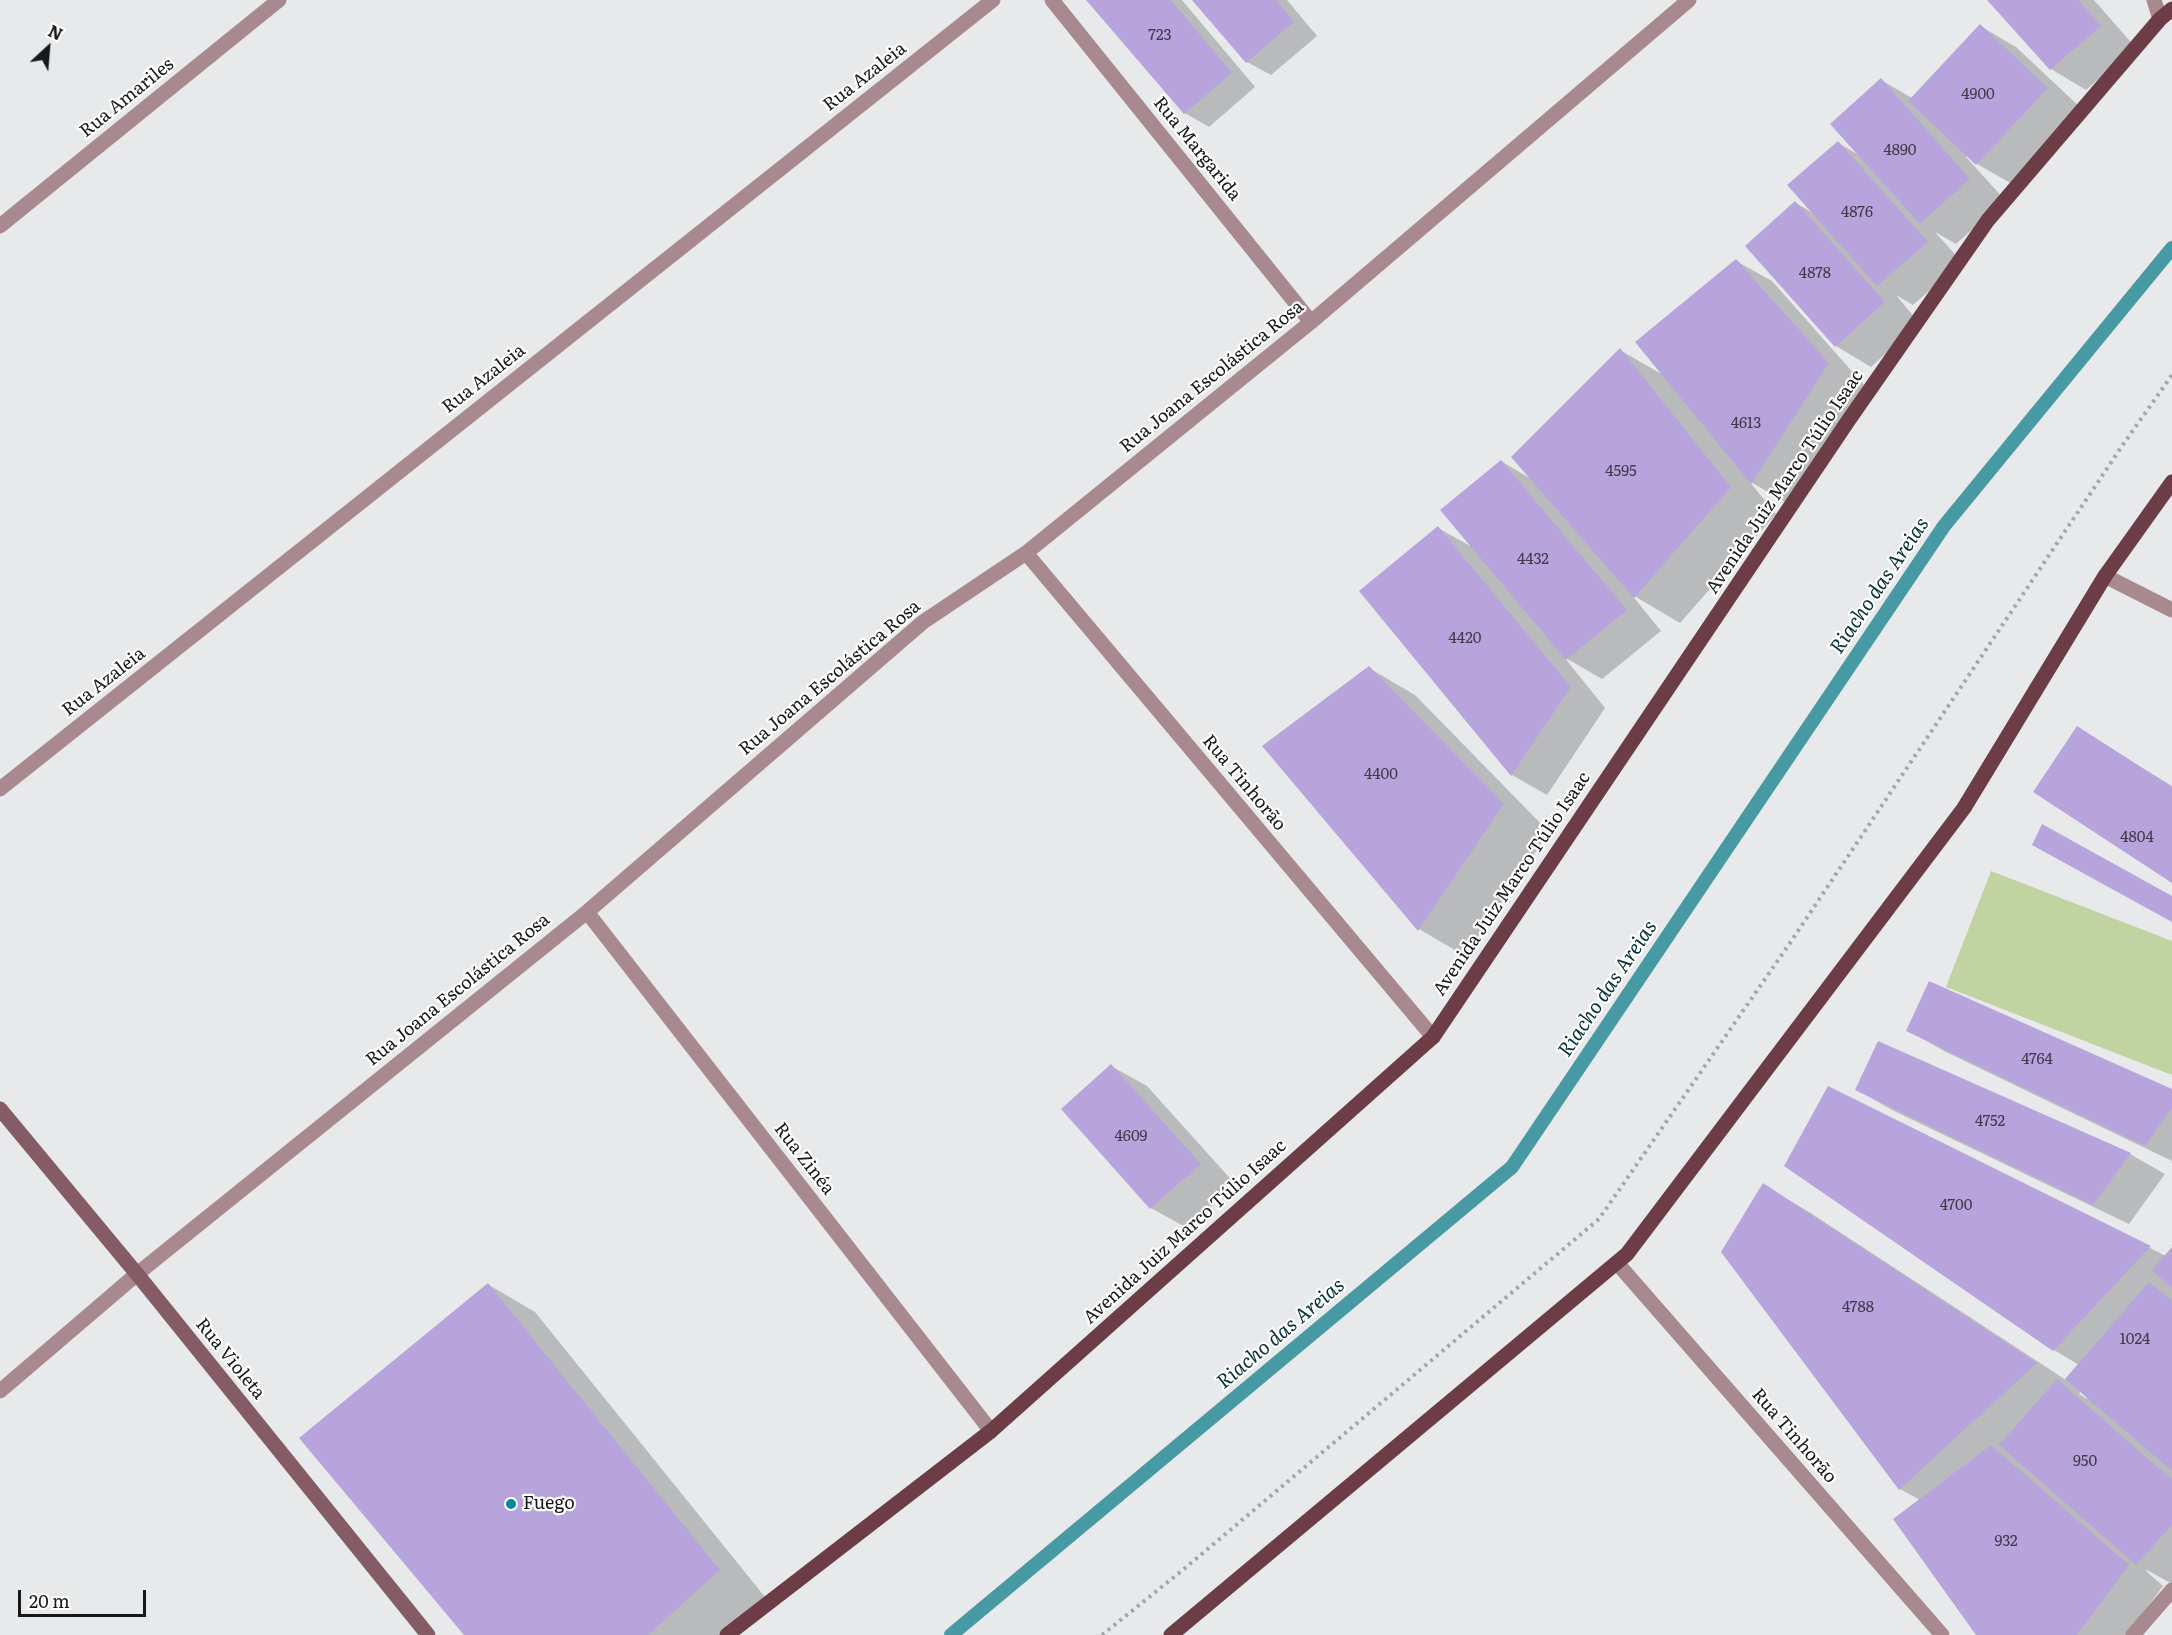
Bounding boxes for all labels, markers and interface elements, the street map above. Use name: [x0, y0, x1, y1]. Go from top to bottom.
north arrow: [18, 18, 78, 78]
text: N: [45, 18, 67, 46]
house number: 723: [1148, 27, 1172, 45]
street label: Rua Azaleia: [819, 38, 911, 116]
street label: Rua Amariles: [76, 54, 178, 142]
house number: 4900: [1961, 86, 1995, 104]
street label: Rua Margarida: [1149, 93, 1245, 205]
house number: 4890: [1883, 142, 1917, 160]
house number: 4876: [1841, 204, 1873, 222]
house number: 4878: [1799, 265, 1831, 283]
street label: Rua Joana Escolástica Rosa: [1116, 296, 1308, 458]
street label: Rua Azaleia: [438, 340, 530, 418]
street label: Avenida Juiz Marco Túlio Isaac: [1702, 366, 1868, 598]
house number: 4613: [1731, 415, 1761, 433]
house number: 4595: [1605, 463, 1637, 481]
water label: Riacho das Areias: [1826, 513, 1934, 659]
house number: 4432: [1517, 551, 1549, 569]
street label: Rua Joana Escolástica Rosa: [735, 596, 925, 760]
house number: 4420: [1449, 630, 1481, 648]
street label: Rua Azaleia: [58, 643, 150, 721]
street label: Rua Tinhorão: [1198, 731, 1290, 835]
house number: 4400: [1364, 766, 1398, 784]
street label: Avenida Juiz Marco Túlio Isaac: [1429, 768, 1595, 1000]
house number: 4804: [2120, 829, 2154, 847]
street label: Rua Joana Escolástica Rosa: [362, 909, 554, 1071]
water label: Riacho das Areias: [1554, 916, 1662, 1062]
house number: 4764: [2021, 1051, 2053, 1069]
house number: 4752: [1975, 1113, 2005, 1131]
street label: Rua Zinéa: [769, 1119, 839, 1199]
house number: 4609: [1115, 1128, 1147, 1146]
street label: Avenida Juiz Marco Túlio Isaac: [1079, 1135, 1291, 1329]
house number: 4700: [1940, 1197, 1972, 1215]
water label: Riacho das Areias: [1212, 1274, 1350, 1394]
house number: 4788: [1842, 1299, 1874, 1317]
street label: Rua Violeta: [191, 1314, 269, 1404]
house number: 1024: [2120, 1331, 2150, 1349]
street label: Rua Tinhorão: [1747, 1384, 1841, 1488]
house number: 950: [2073, 1453, 2097, 1471]
place label: Fuego: [523, 1493, 575, 1515]
marker: Fuego: [504, 1497, 518, 1511]
house number: 932: [1994, 1533, 2018, 1551]
scale bar: [21, 1578, 148, 1616]
text: 20 m: [29, 1587, 70, 1614]

